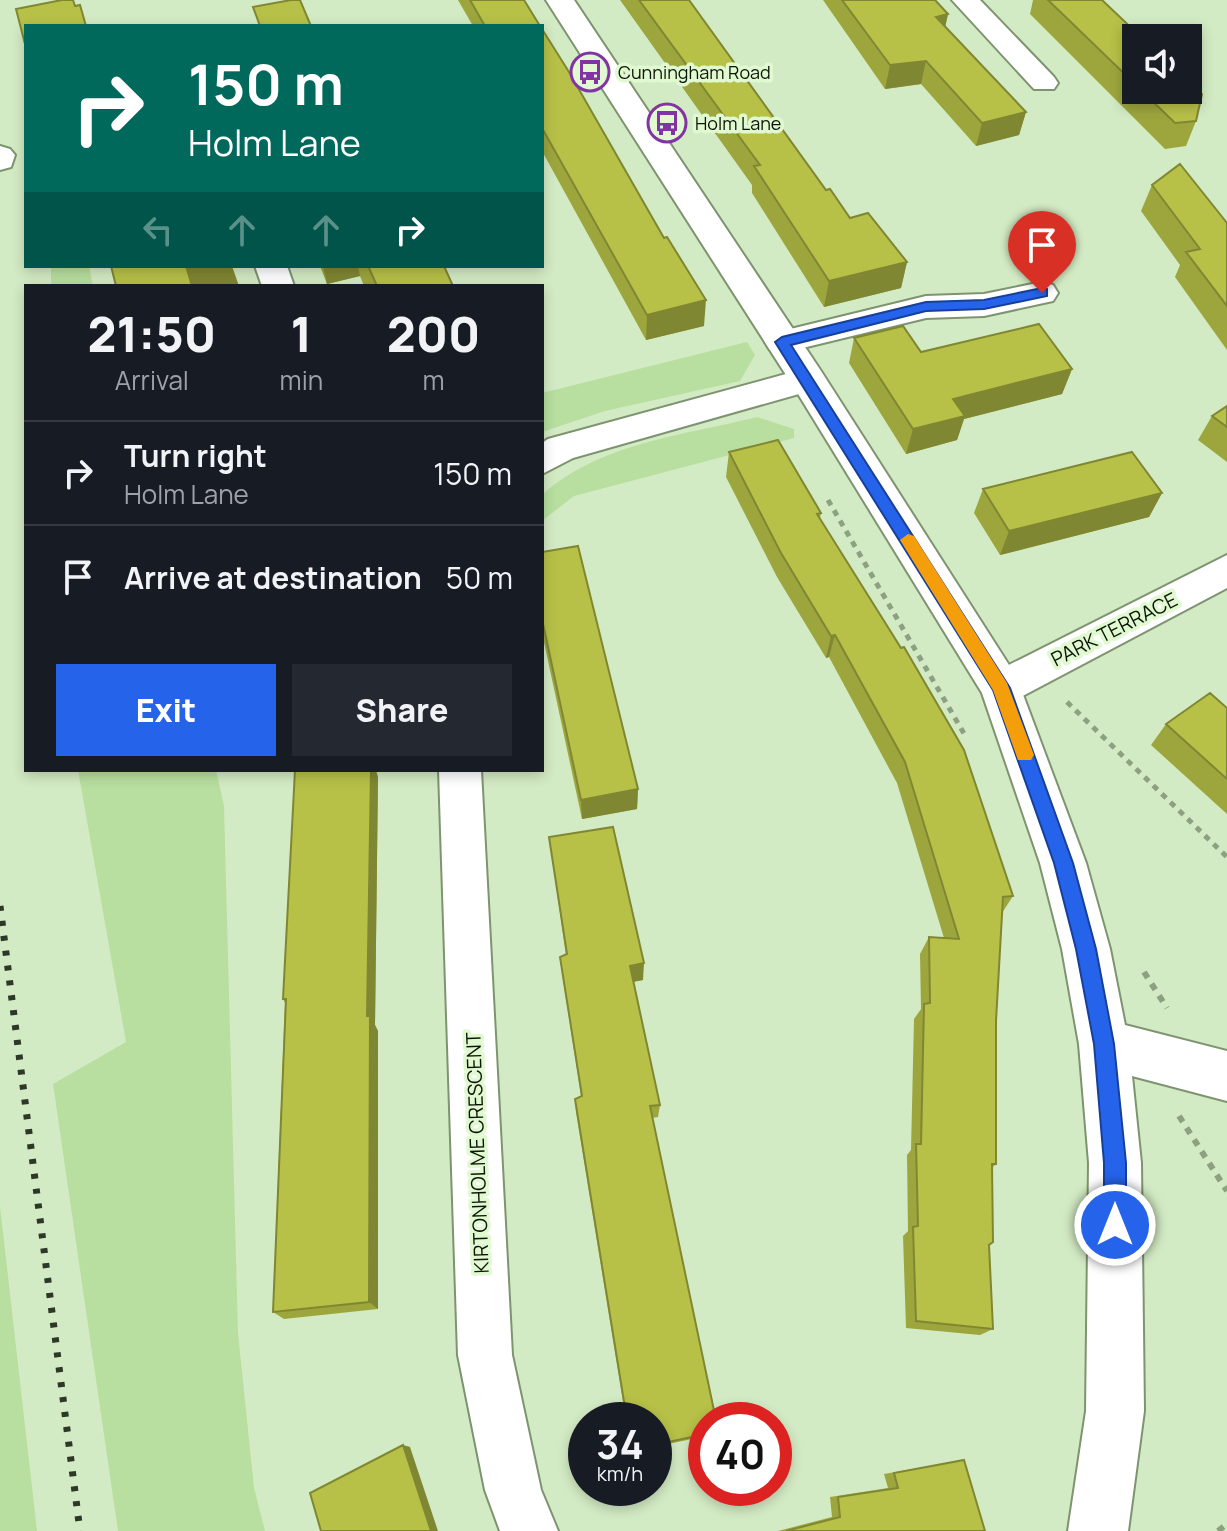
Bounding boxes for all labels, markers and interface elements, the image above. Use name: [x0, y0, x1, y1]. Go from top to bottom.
map controls: [1122, 24, 1202, 104]
button: sound: [1122, 24, 1202, 104]
text: 150 m: [188, 45, 344, 122]
bus stop icon: Cunningham Road: [569, 51, 611, 93]
icon: right: [56, 56, 160, 160]
place label: Cunningham Road: [618, 60, 771, 84]
bus stop icon: Holm Lane: [646, 102, 688, 144]
place label: Holm Lane: [695, 111, 781, 135]
text: Holm Lane: [188, 118, 361, 167]
icon: left: [136, 208, 180, 252]
icon: ahead: [220, 208, 264, 252]
icon: ahead: [304, 208, 348, 252]
icon: right: [388, 208, 432, 252]
pin: [1008, 211, 1076, 293]
icon: arrive: [1020, 223, 1064, 267]
text: 21:50: [88, 301, 216, 366]
text: 1: [291, 301, 312, 366]
text: 200: [387, 301, 480, 366]
text: Arrival: [115, 362, 189, 398]
text: min: [280, 362, 323, 398]
text: m: [423, 362, 445, 398]
text: Turn right: [124, 435, 267, 476]
icon: right: [56, 451, 100, 495]
text: 150 m: [433, 453, 512, 494]
text: Holm Lane: [124, 476, 249, 512]
icon: arrive: [56, 555, 100, 599]
text: Arrive at destination: [124, 557, 422, 598]
text: 50 m: [446, 557, 513, 598]
street label: PARK TERRACE: [1046, 586, 1182, 672]
button: Exit: [56, 664, 276, 756]
button: Share: [292, 664, 512, 756]
street label: KIRTONHOLME CRESCENT: [459, 1032, 495, 1274]
position arrow: [1073, 1183, 1157, 1267]
speed limit sign: 40: [688, 1402, 792, 1506]
text: 34: [596, 1416, 644, 1471]
text: km/h: [597, 1460, 643, 1487]

